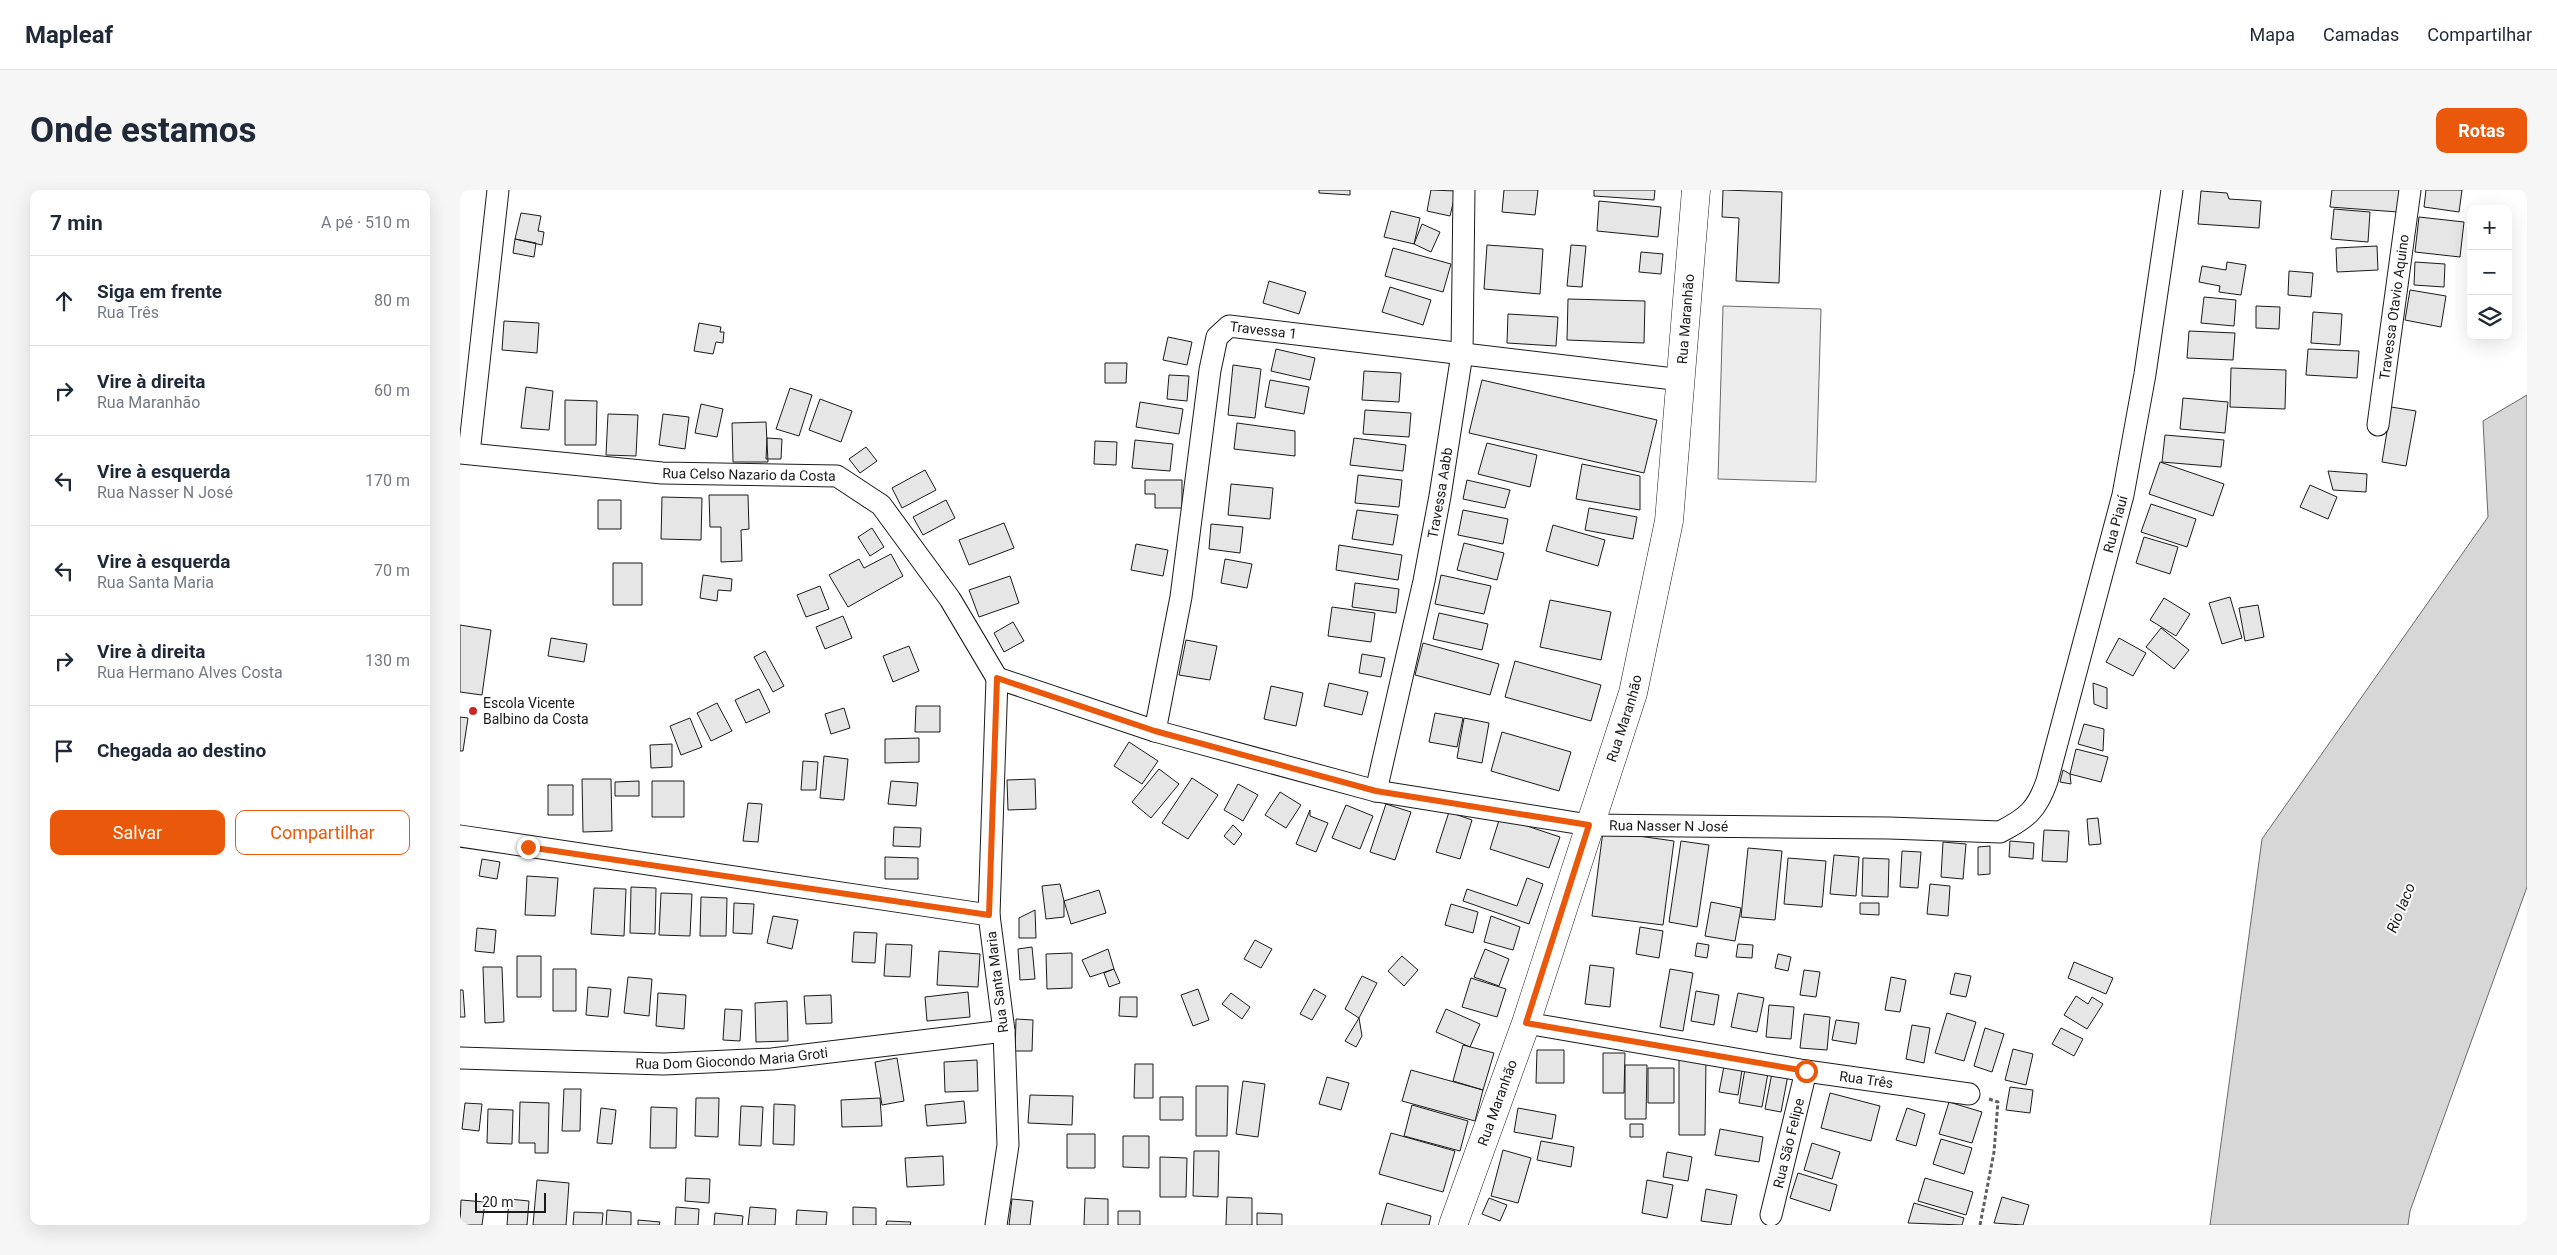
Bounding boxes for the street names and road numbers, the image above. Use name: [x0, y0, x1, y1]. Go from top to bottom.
street label: Travessa Otavio Aquino: [2376, 233, 2412, 381]
street label: Rua Maranhão: [1674, 273, 1697, 365]
street label: Travessa 1: [1229, 318, 1298, 342]
street label: Travessa Aabb: [1424, 446, 1455, 540]
street label: Rua Celso Nazario da Costa: [662, 465, 836, 484]
street label: Rua Piauí: [2100, 493, 2131, 555]
street label: Rua Maranhão: [1603, 673, 1645, 764]
street label: Rua Nasser N José: [1609, 817, 1728, 834]
street label: Rua Santa Maria: [983, 930, 1011, 1034]
street label: Rua Dom Giocondo Maria Groti: [635, 1044, 829, 1072]
street label: Rua Maranhão: [1474, 1057, 1520, 1148]
street label: Rua Três: [1838, 1068, 1894, 1091]
street label: Rua São Felipe: [1770, 1096, 1807, 1190]

